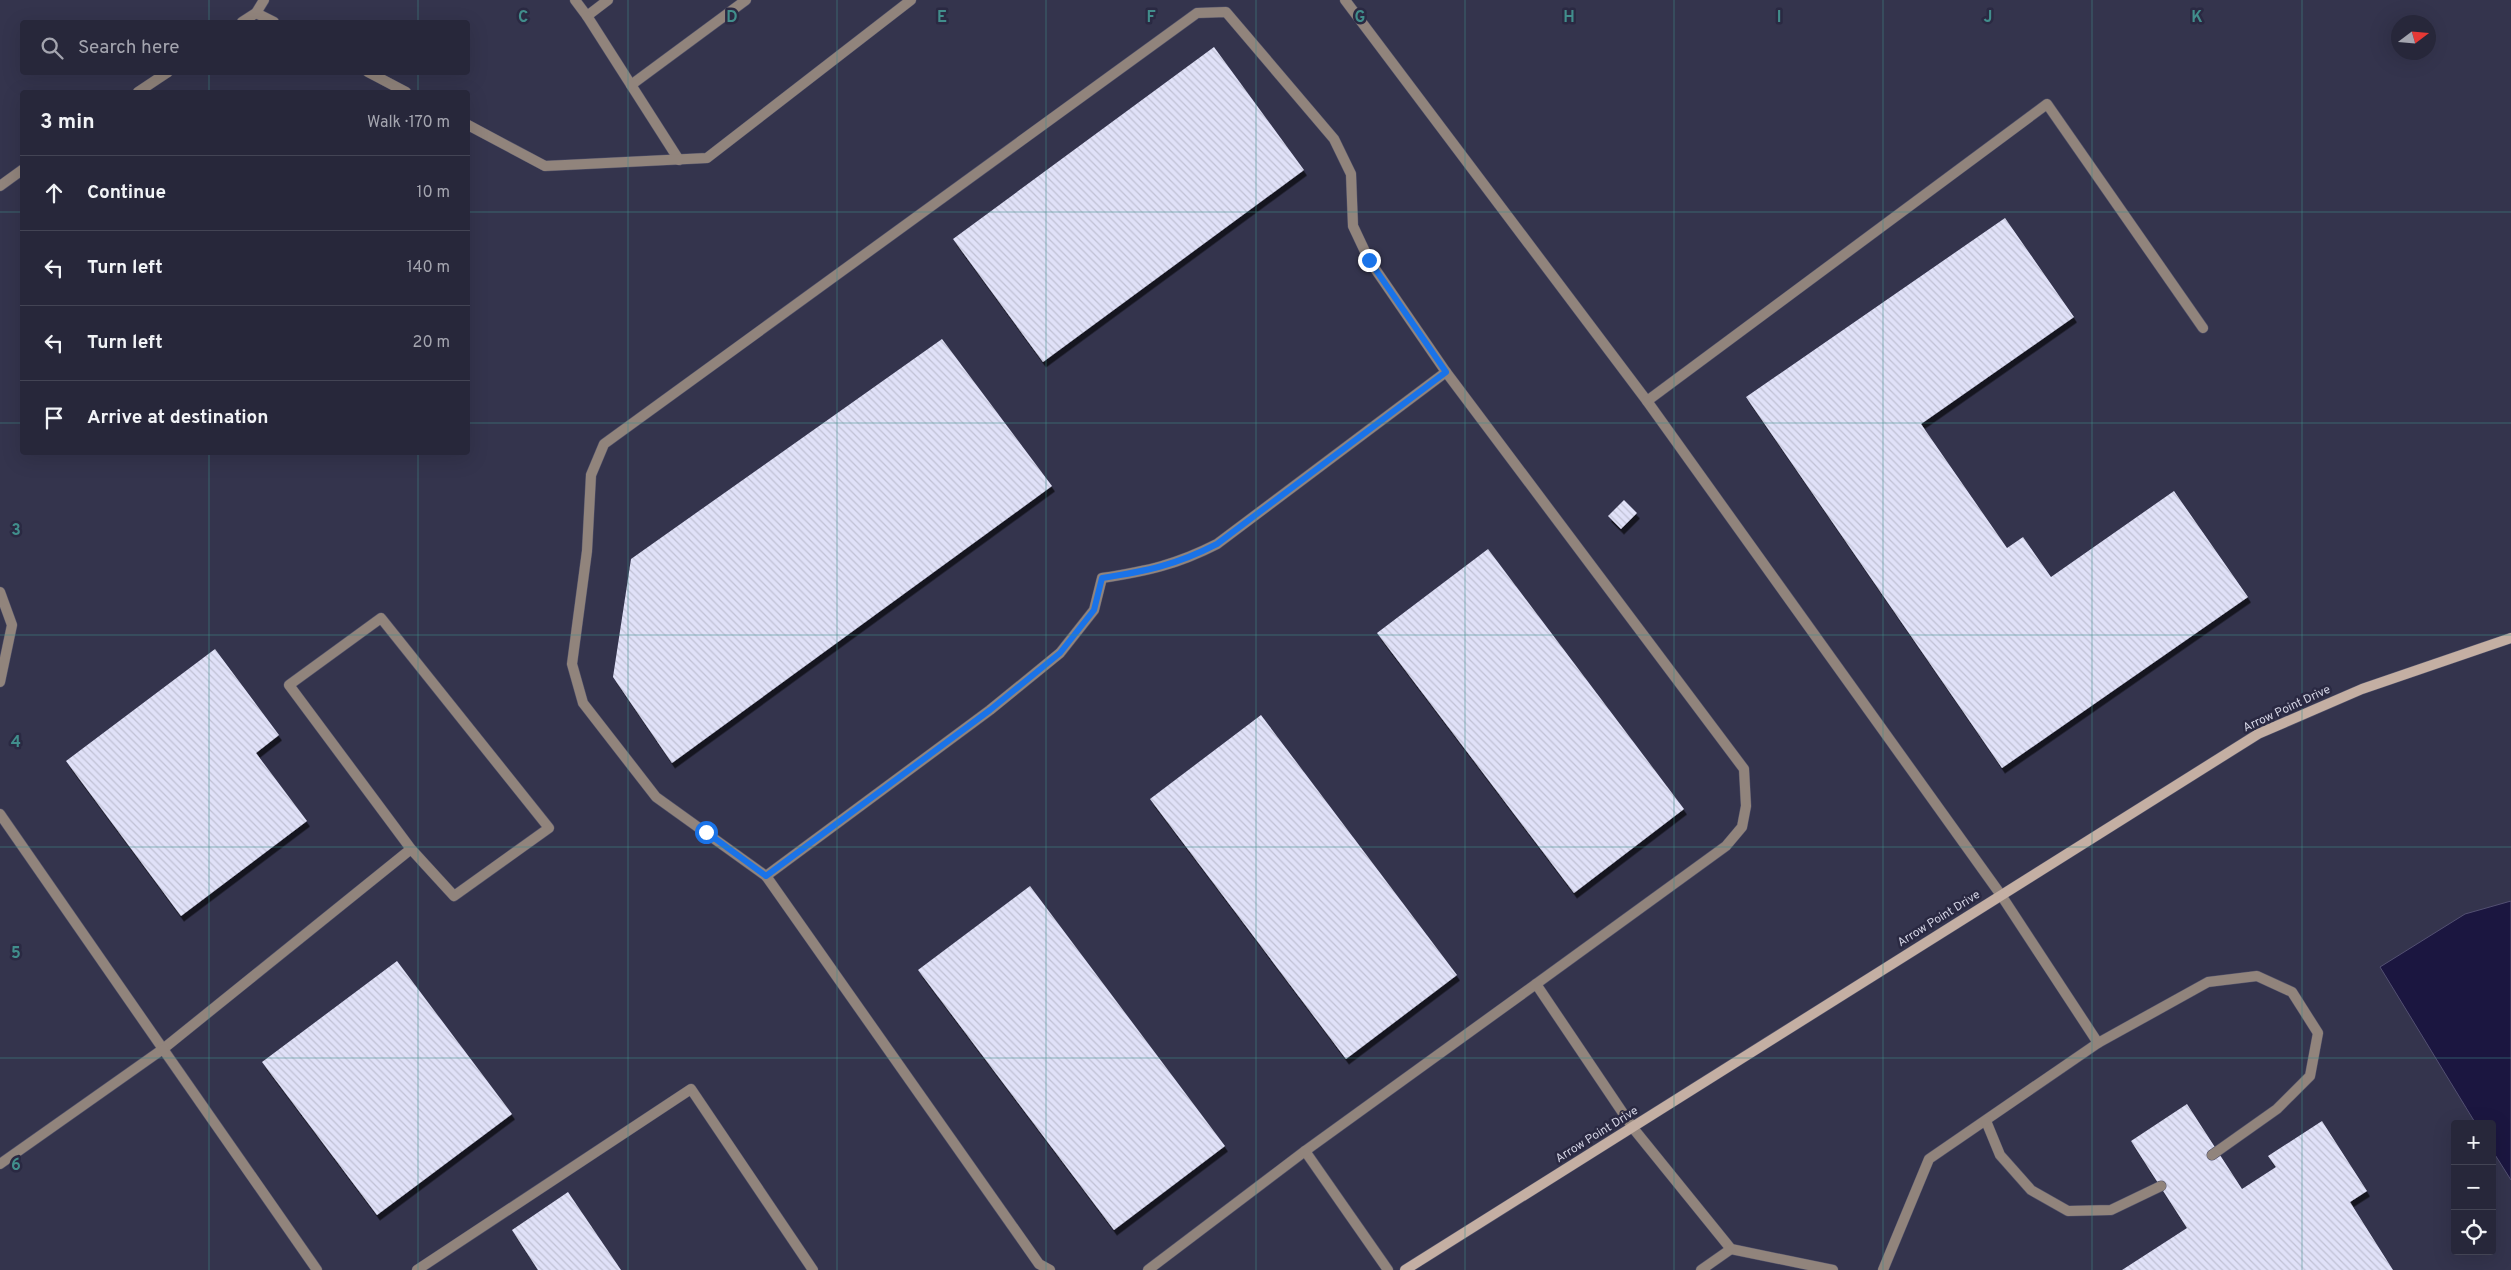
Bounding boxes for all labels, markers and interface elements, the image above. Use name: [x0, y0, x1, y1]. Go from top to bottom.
text: C: [518, 8, 528, 28]
text: D: [726, 8, 738, 28]
text: E: [937, 8, 947, 28]
text: F: [1146, 8, 1156, 28]
text: G: [1355, 8, 1365, 28]
text: H: [1563, 8, 1575, 28]
text: I: [1777, 8, 1781, 28]
text: J: [1984, 8, 1992, 28]
text: K: [2191, 8, 2203, 28]
north arrow: [2391, 15, 2436, 60]
search box: [20, 20, 470, 75]
icon: search: [38, 34, 66, 62]
text: Search here: [78, 36, 180, 60]
text: 3 min: [40, 109, 95, 136]
text: Walk · 170 m: [367, 113, 450, 133]
icon: ahead: [40, 179, 68, 207]
text: Continue: [87, 181, 166, 205]
text: 10 m: [416, 183, 450, 203]
route end: [1358, 249, 1381, 272]
icon: left: [40, 254, 68, 282]
text: Turn left: [87, 256, 163, 280]
text: 140 m: [407, 258, 450, 278]
icon: left: [40, 329, 68, 357]
text: Turn left: [87, 331, 163, 355]
text: 20 m: [413, 333, 450, 353]
icon: arrive: [40, 404, 68, 432]
text: Arrive at destination: [87, 406, 268, 430]
text: 3: [11, 521, 21, 541]
street label: Arrow Point Drive: [2241, 682, 2333, 736]
text: 4: [11, 733, 21, 753]
route start: [695, 821, 718, 844]
street label: Arrow Point Drive: [1895, 887, 1983, 951]
text: 5: [11, 944, 21, 964]
street label: Arrow Point Drive: [1553, 1103, 1641, 1167]
map controls: [2451, 1120, 2496, 1255]
button: +: [2451, 1120, 2496, 1165]
text: 6: [11, 1156, 21, 1176]
button: −: [2451, 1165, 2496, 1210]
button: locate: [2451, 1210, 2496, 1255]

